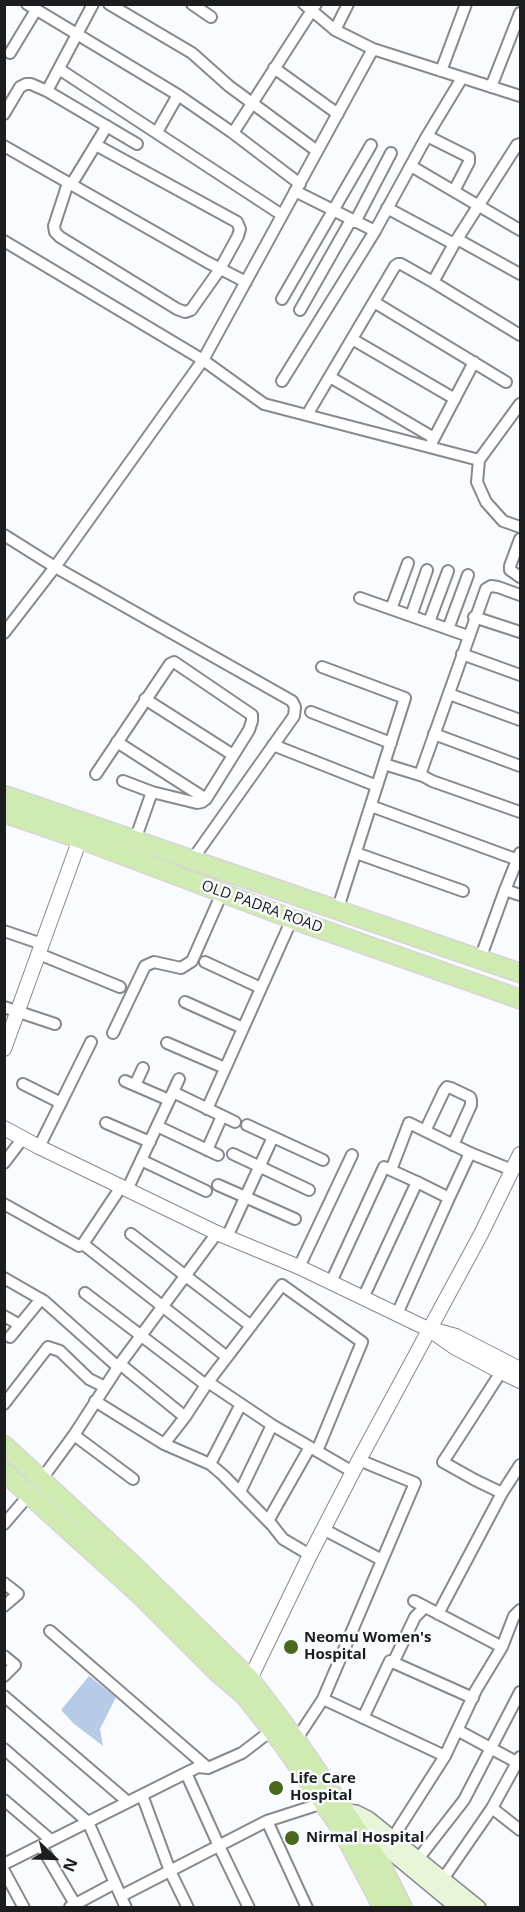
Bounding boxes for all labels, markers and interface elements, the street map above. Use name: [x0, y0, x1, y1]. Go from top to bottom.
street label: OLD PADRA ROAD: [199, 877, 325, 937]
place label: Neomu Women's Hospital: [304, 1629, 432, 1664]
marker: Neomu Women's Hospital: [282, 1638, 300, 1656]
place label: Life Care Hospital: [290, 1770, 356, 1805]
marker: Life Care Hospital: [267, 1779, 285, 1797]
north arrow: [24, 1828, 84, 1888]
marker: Nirmal Hospital: [283, 1829, 301, 1847]
place label: Nirmal Hospital: [306, 1829, 424, 1847]
text: N: [58, 1855, 83, 1875]

